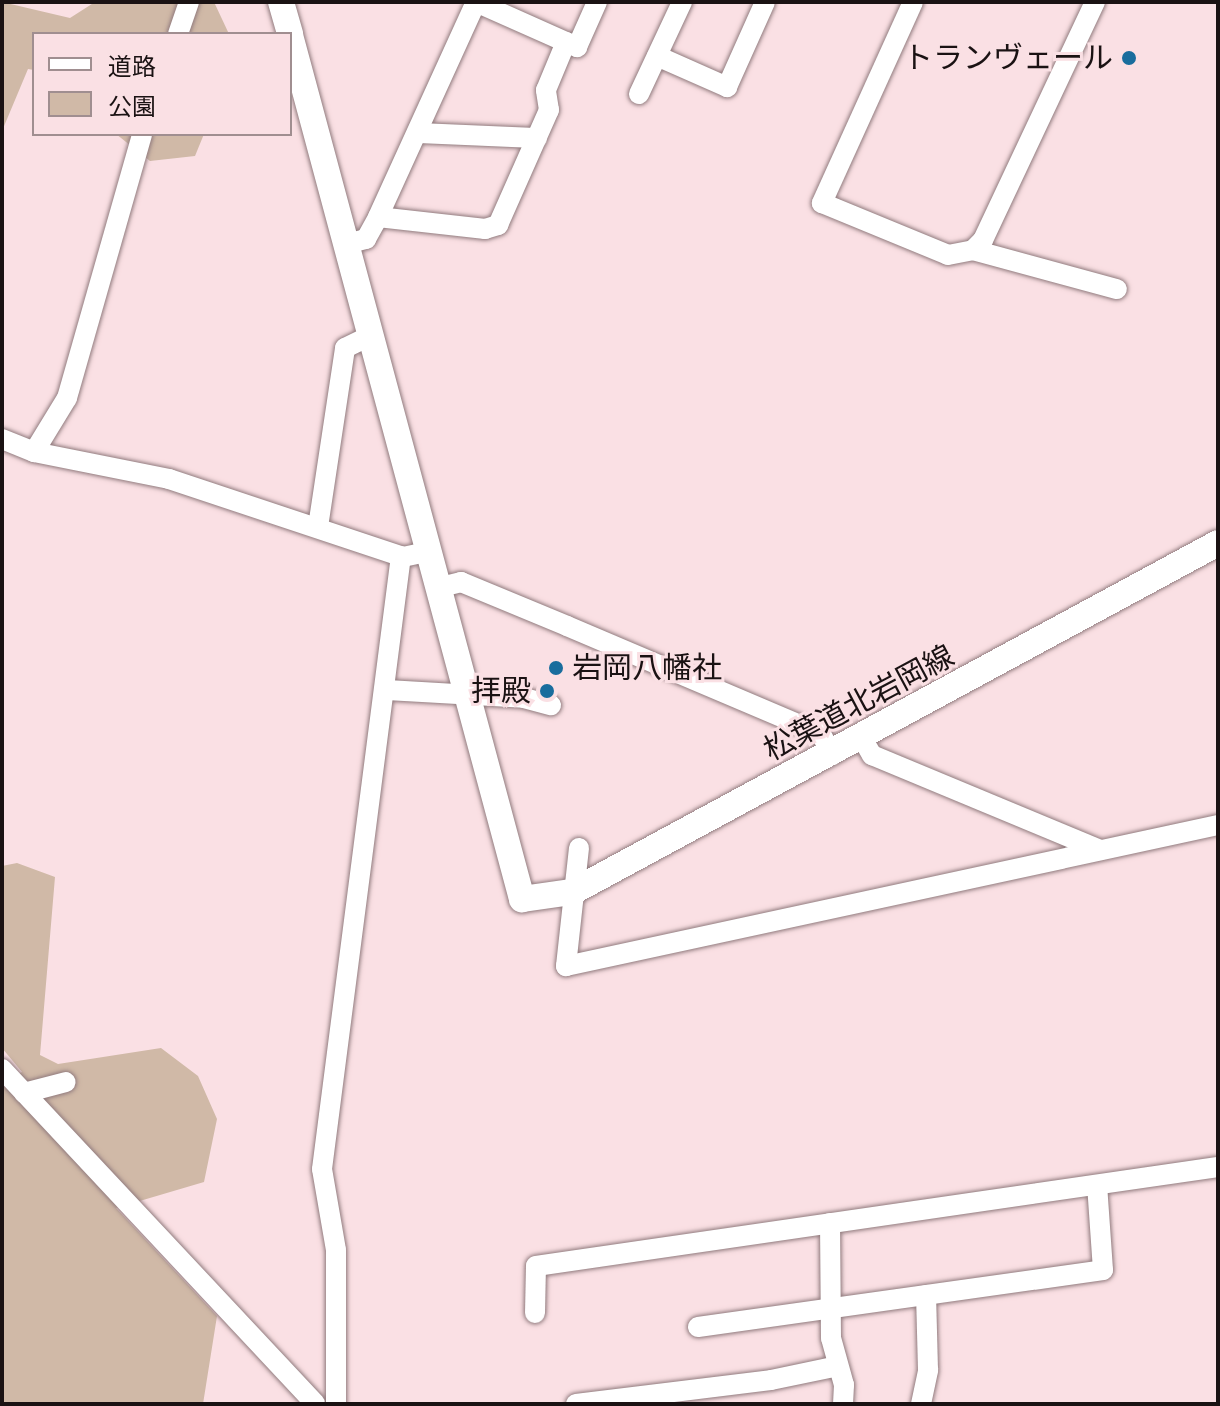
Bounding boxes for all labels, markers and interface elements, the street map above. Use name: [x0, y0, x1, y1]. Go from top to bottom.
legend: [32, 32, 292, 136]
place label: トランヴェール: [903, 40, 1113, 76]
marker: トランヴェール: [1120, 49, 1138, 67]
text: 道路: [108, 52, 156, 81]
text: 公園: [108, 92, 156, 121]
street label: 松葉道北岩岡線: [758, 638, 960, 768]
place label: 岩岡八幡社: [572, 650, 722, 686]
marker: 岩岡八幡社: [547, 659, 565, 677]
place label: 拝殿: [471, 673, 531, 709]
marker: 拝殿: [538, 682, 556, 700]

